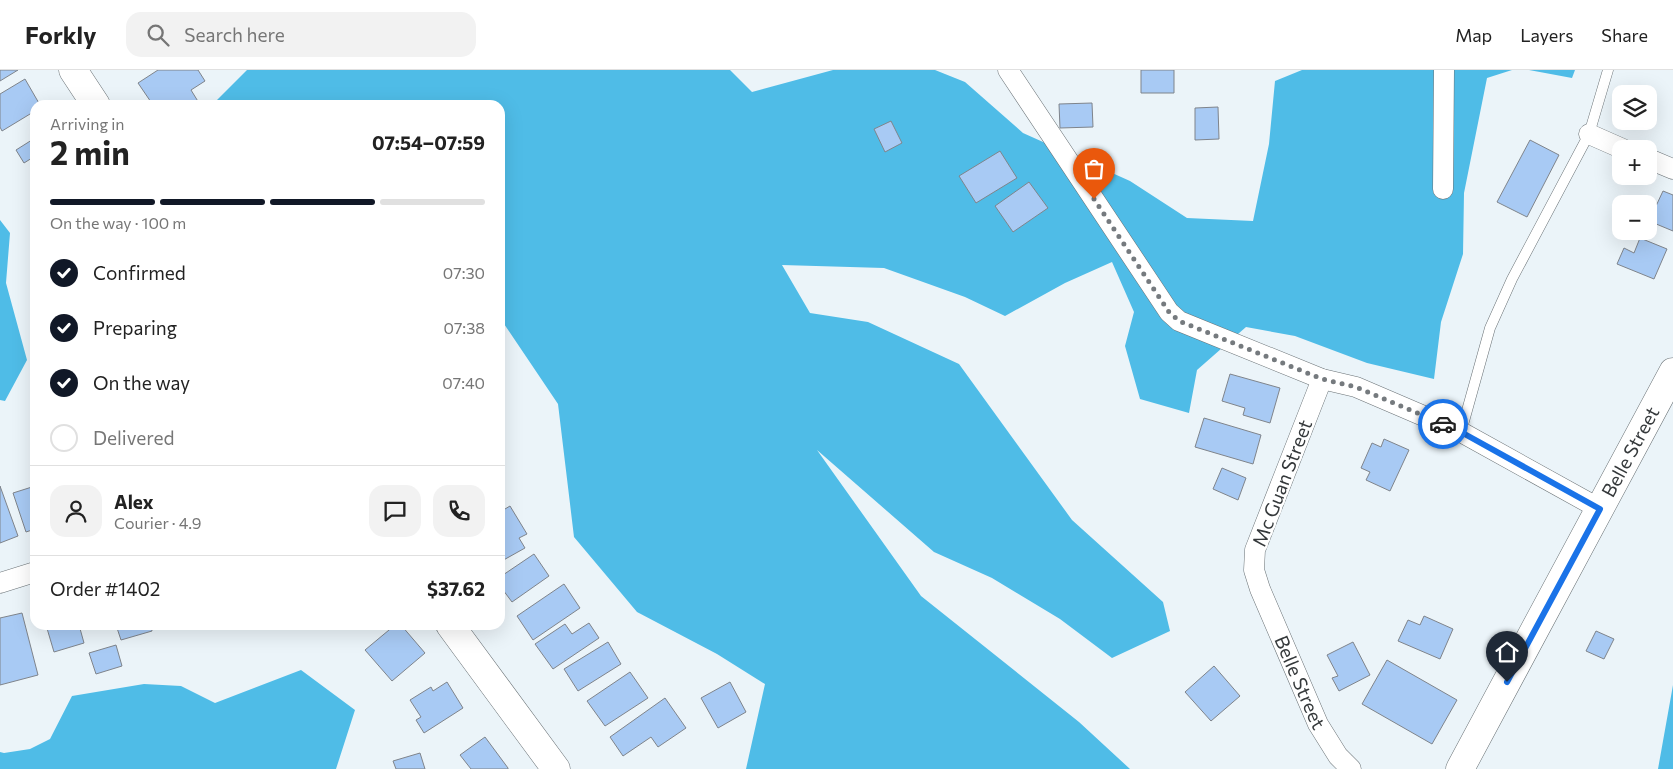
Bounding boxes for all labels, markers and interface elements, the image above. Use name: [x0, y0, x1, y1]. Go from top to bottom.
search box: [126, 12, 476, 57]
text: Forkly: [25, 20, 96, 49]
icon: search: [144, 21, 172, 49]
text: Search here: [184, 23, 285, 46]
text: Map: [1455, 24, 1492, 46]
text: Layers: [1520, 24, 1573, 46]
text: Share: [1601, 24, 1648, 46]
map controls: [1612, 85, 1657, 240]
button: layers: [1612, 85, 1657, 130]
text: Arriving in: [50, 114, 124, 133]
text: 07:54–07:59: [372, 131, 485, 154]
text: 2 min: [50, 132, 130, 172]
button: +: [1612, 140, 1657, 185]
pin: [1073, 148, 1115, 199]
icon: bag: [1080, 155, 1108, 183]
button: −: [1612, 195, 1657, 240]
text: On the way · 100 m: [50, 213, 186, 232]
icon: check: [50, 259, 78, 287]
text: Confirmed: [93, 261, 186, 284]
text: 07:30: [443, 263, 485, 282]
icon: check: [50, 314, 78, 342]
text: Preparing: [93, 316, 177, 339]
text: 07:38: [444, 318, 485, 337]
icon: check: [50, 369, 78, 397]
text: On the way: [93, 371, 190, 394]
text: 07:40: [442, 373, 485, 392]
courier: [1418, 399, 1468, 449]
street label: Belle Street: [1596, 402, 1663, 501]
icon: car: [1429, 410, 1457, 438]
street label: Mc Guan Street: [1247, 416, 1316, 549]
text: Delivered: [93, 426, 174, 449]
button: person: [50, 485, 102, 537]
button: chat: [369, 485, 421, 537]
button: phone: [433, 485, 485, 537]
text: Alex: [114, 490, 154, 513]
text: Courier · 4.9: [114, 513, 201, 532]
text: Order #1402: [50, 577, 160, 600]
text: $37.62: [427, 577, 485, 600]
pin: [1486, 631, 1528, 682]
street label: Belle Street: [1270, 632, 1330, 734]
icon: home: [1493, 638, 1521, 666]

